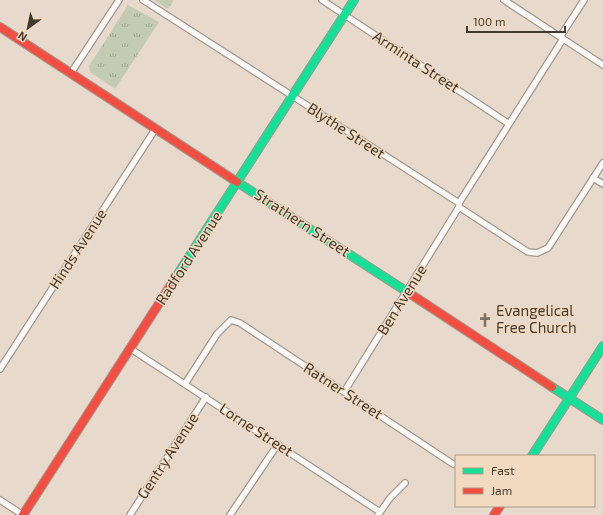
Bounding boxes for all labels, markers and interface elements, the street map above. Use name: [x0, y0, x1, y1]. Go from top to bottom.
north arrow: [8, 8, 48, 48]
scale bar: [467, 8, 565, 34]
text: 100 m: [473, 14, 505, 28]
street label: Arminta Street: [370, 26, 464, 96]
text: N: [15, 29, 29, 44]
street label: Blythe Street: [304, 98, 389, 162]
street label: Strathern Street: [251, 185, 354, 260]
street label: Hinds Avenue: [45, 205, 110, 292]
street label: Radford Avenue: [151, 207, 225, 308]
street label: Ben Avenue: [373, 261, 430, 338]
place label: Evangelical Free Church: [496, 301, 577, 336]
church icon: Evangelical Free Church: [477, 312, 493, 328]
street label: Ratner Street: [301, 358, 387, 423]
street label: Lorne Street: [216, 399, 297, 460]
street label: Gentry Avenue: [133, 409, 202, 502]
legend: [455, 455, 595, 507]
text: Fast: [491, 463, 515, 477]
text: Jam: [491, 483, 512, 497]

